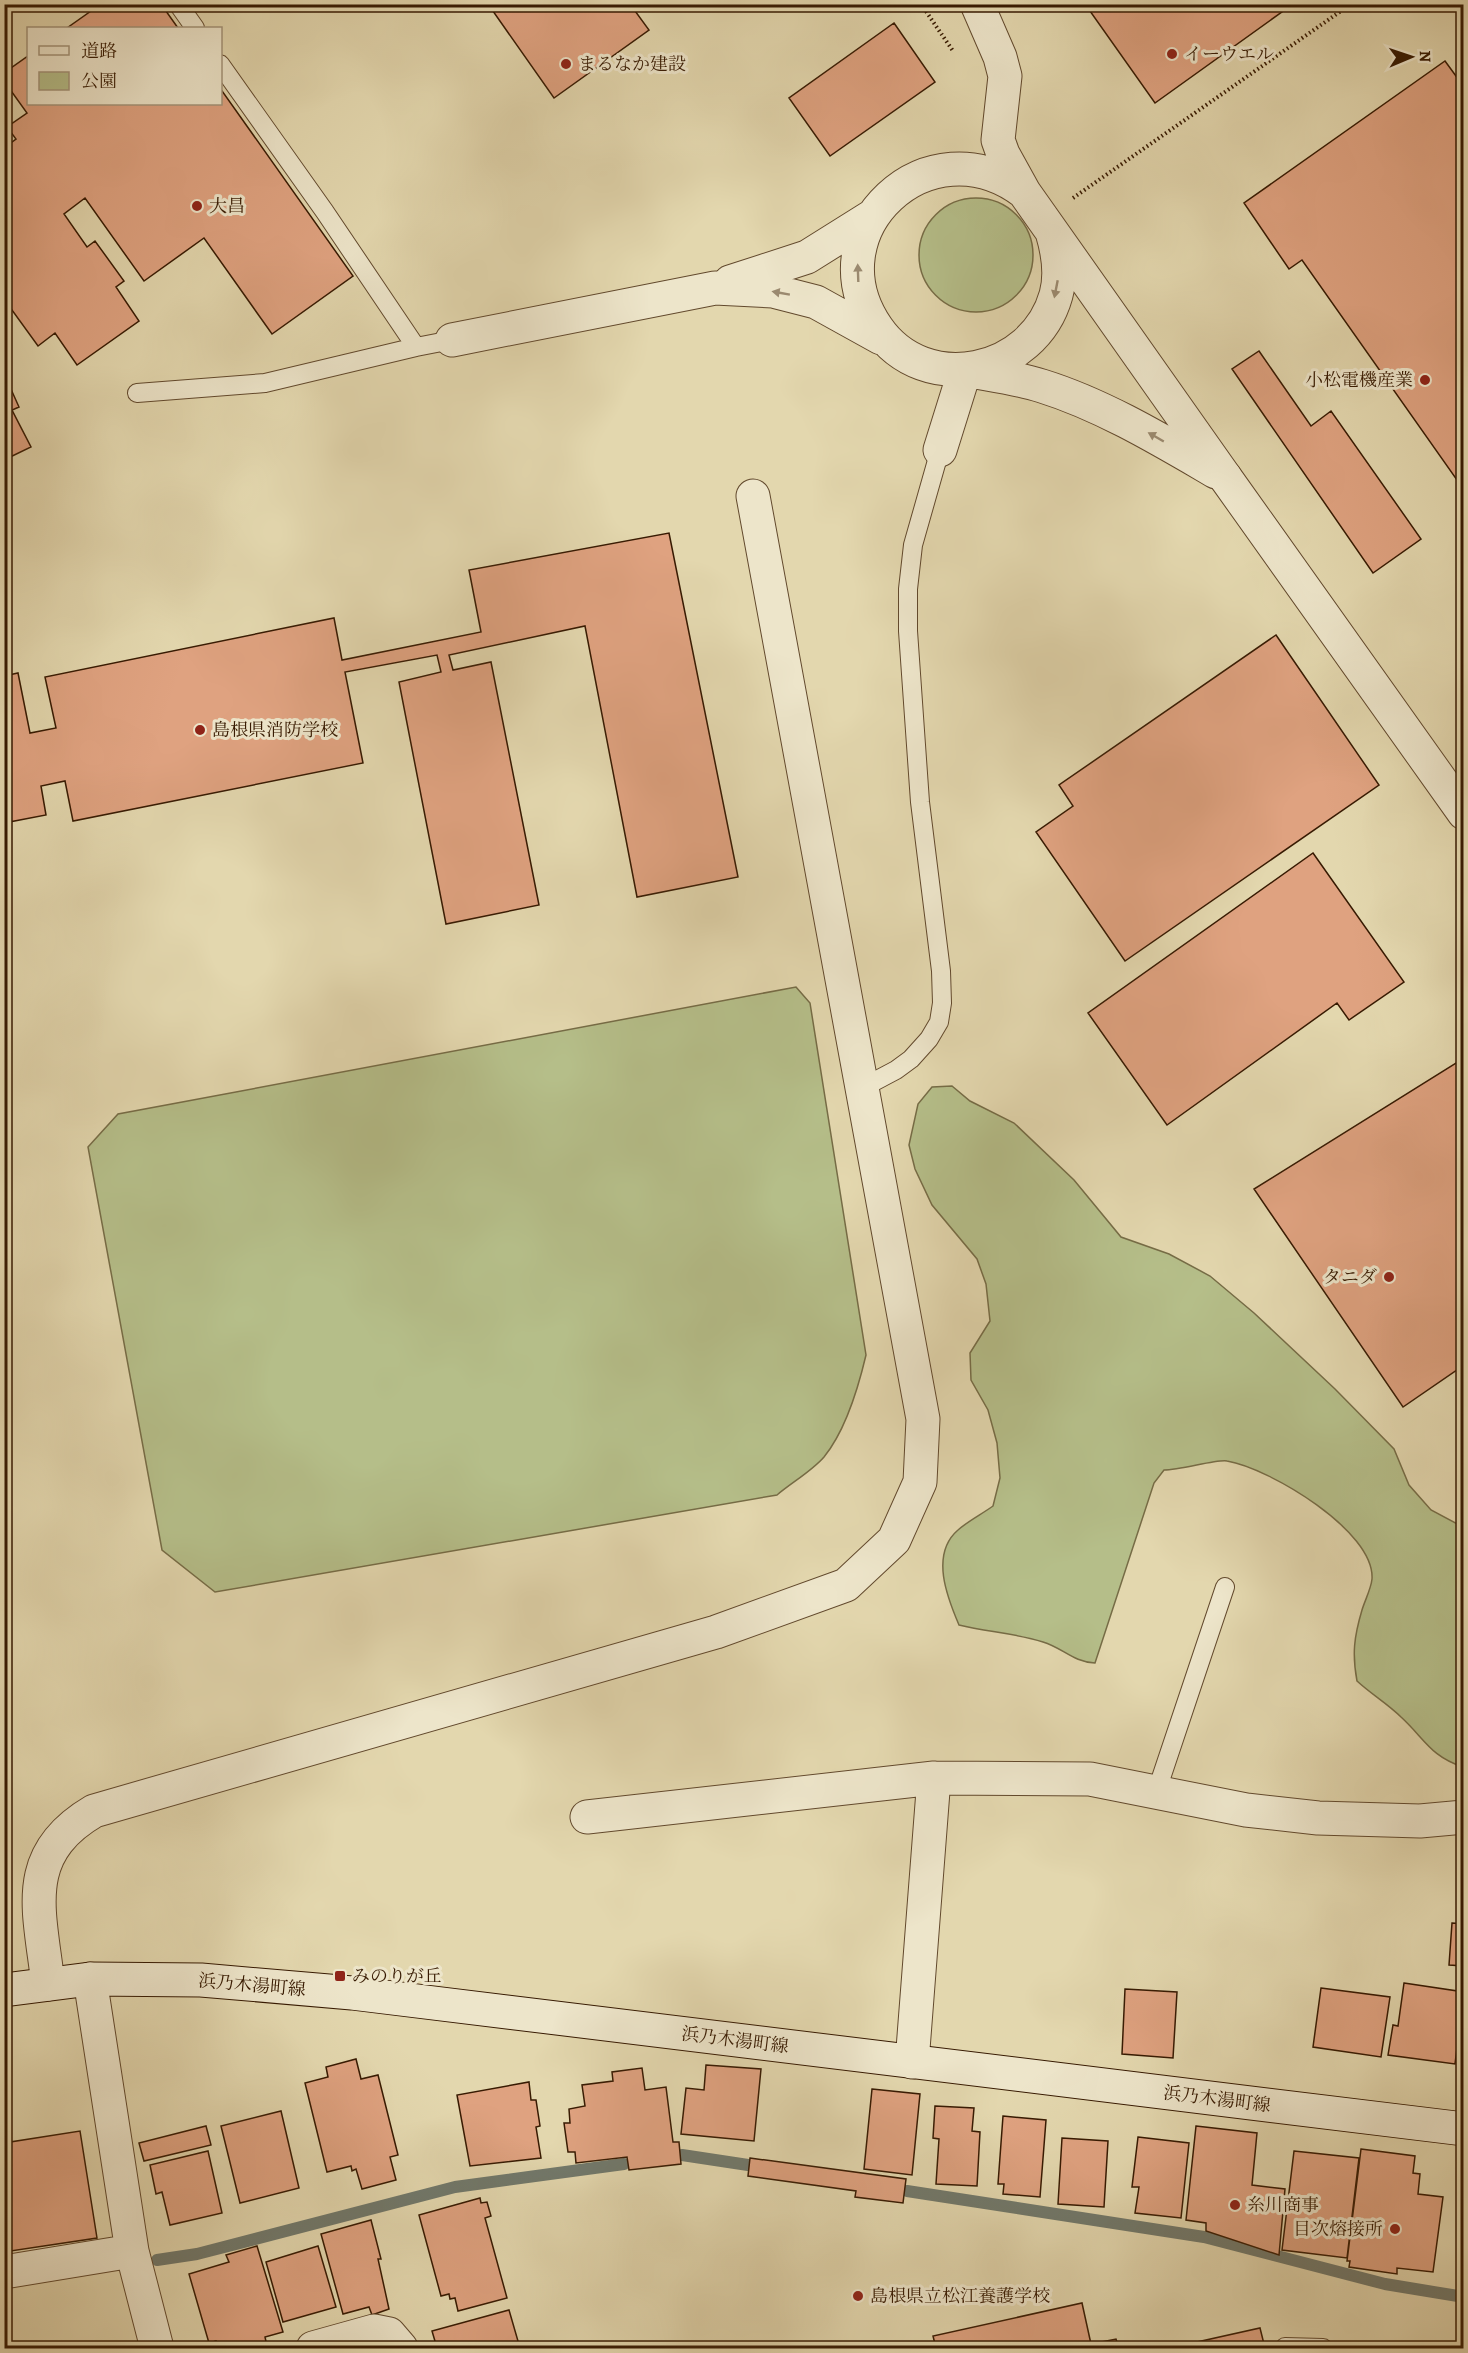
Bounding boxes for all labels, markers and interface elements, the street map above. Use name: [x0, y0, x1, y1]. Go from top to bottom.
legend: [27, 27, 222, 105]
north arrow: [1381, 27, 1441, 87]
text: 道路: [81, 39, 117, 63]
place label: イーウエル: [1184, 42, 1274, 66]
marker: イーウエル: [1165, 47, 1179, 61]
text: N: [1414, 50, 1436, 63]
place label: まるなか建設: [578, 52, 686, 76]
marker: まるなか建設: [559, 57, 573, 71]
text: 公園: [81, 69, 117, 93]
place label: 大昌: [209, 194, 245, 218]
marker: 大昌: [190, 199, 204, 213]
one-way arrow: [854, 264, 863, 283]
one-way arrow: [1051, 280, 1060, 299]
one-way arrow: [771, 288, 790, 297]
place label: 小松電機産業: [1305, 368, 1413, 392]
marker: 小松電機産業: [1418, 373, 1432, 387]
one-way arrow: [1148, 432, 1164, 443]
place label: 島根県消防学校: [212, 718, 338, 742]
marker: 島根県消防学校: [193, 723, 207, 737]
place label: タニダ: [1323, 1265, 1377, 1289]
marker: タニダ: [1382, 1270, 1396, 1284]
place label: みのりが丘: [352, 1964, 442, 1988]
street label: 浜乃木湯町線: [197, 1968, 307, 2002]
marker: みのりが丘: [333, 1969, 347, 1983]
street label: 浜乃木湯町線: [680, 2022, 790, 2058]
street label: 浜乃木湯町線: [1162, 2081, 1272, 2117]
place label: 糸川商事: [1247, 2193, 1319, 2217]
marker: 糸川商事: [1228, 2198, 1242, 2212]
place label: 目次熔接所: [1293, 2217, 1383, 2241]
marker: 目次熔接所: [1388, 2222, 1402, 2236]
place label: 島根県立松江養護学校: [870, 2284, 1050, 2308]
marker: 島根県立松江養護学校: [851, 2289, 865, 2303]

